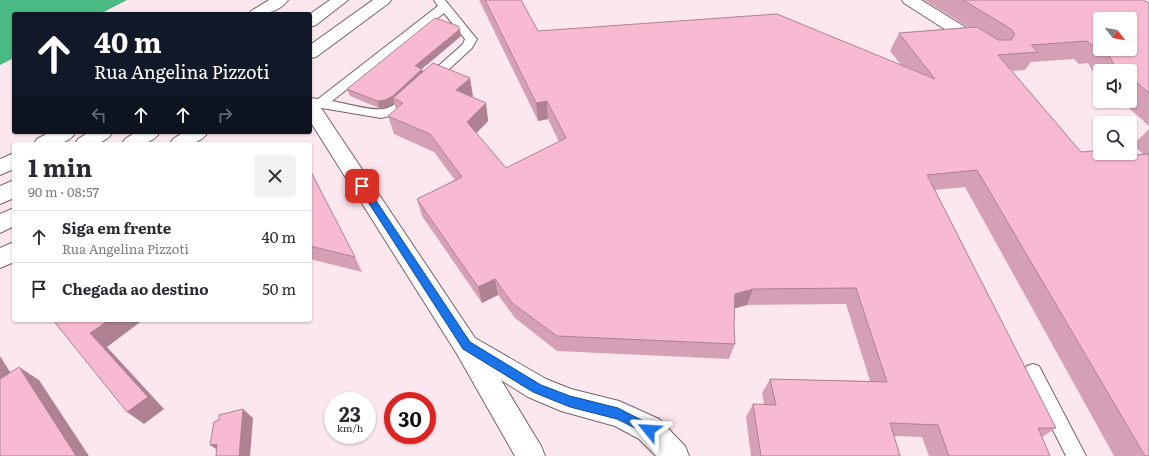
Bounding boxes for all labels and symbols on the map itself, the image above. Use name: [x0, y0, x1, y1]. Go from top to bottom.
north arrow: [1093, 12, 1137, 56]
pin: [345, 169, 379, 203]
speed limit sign: 30: [384, 392, 436, 444]
position arrow: [628, 409, 670, 451]

